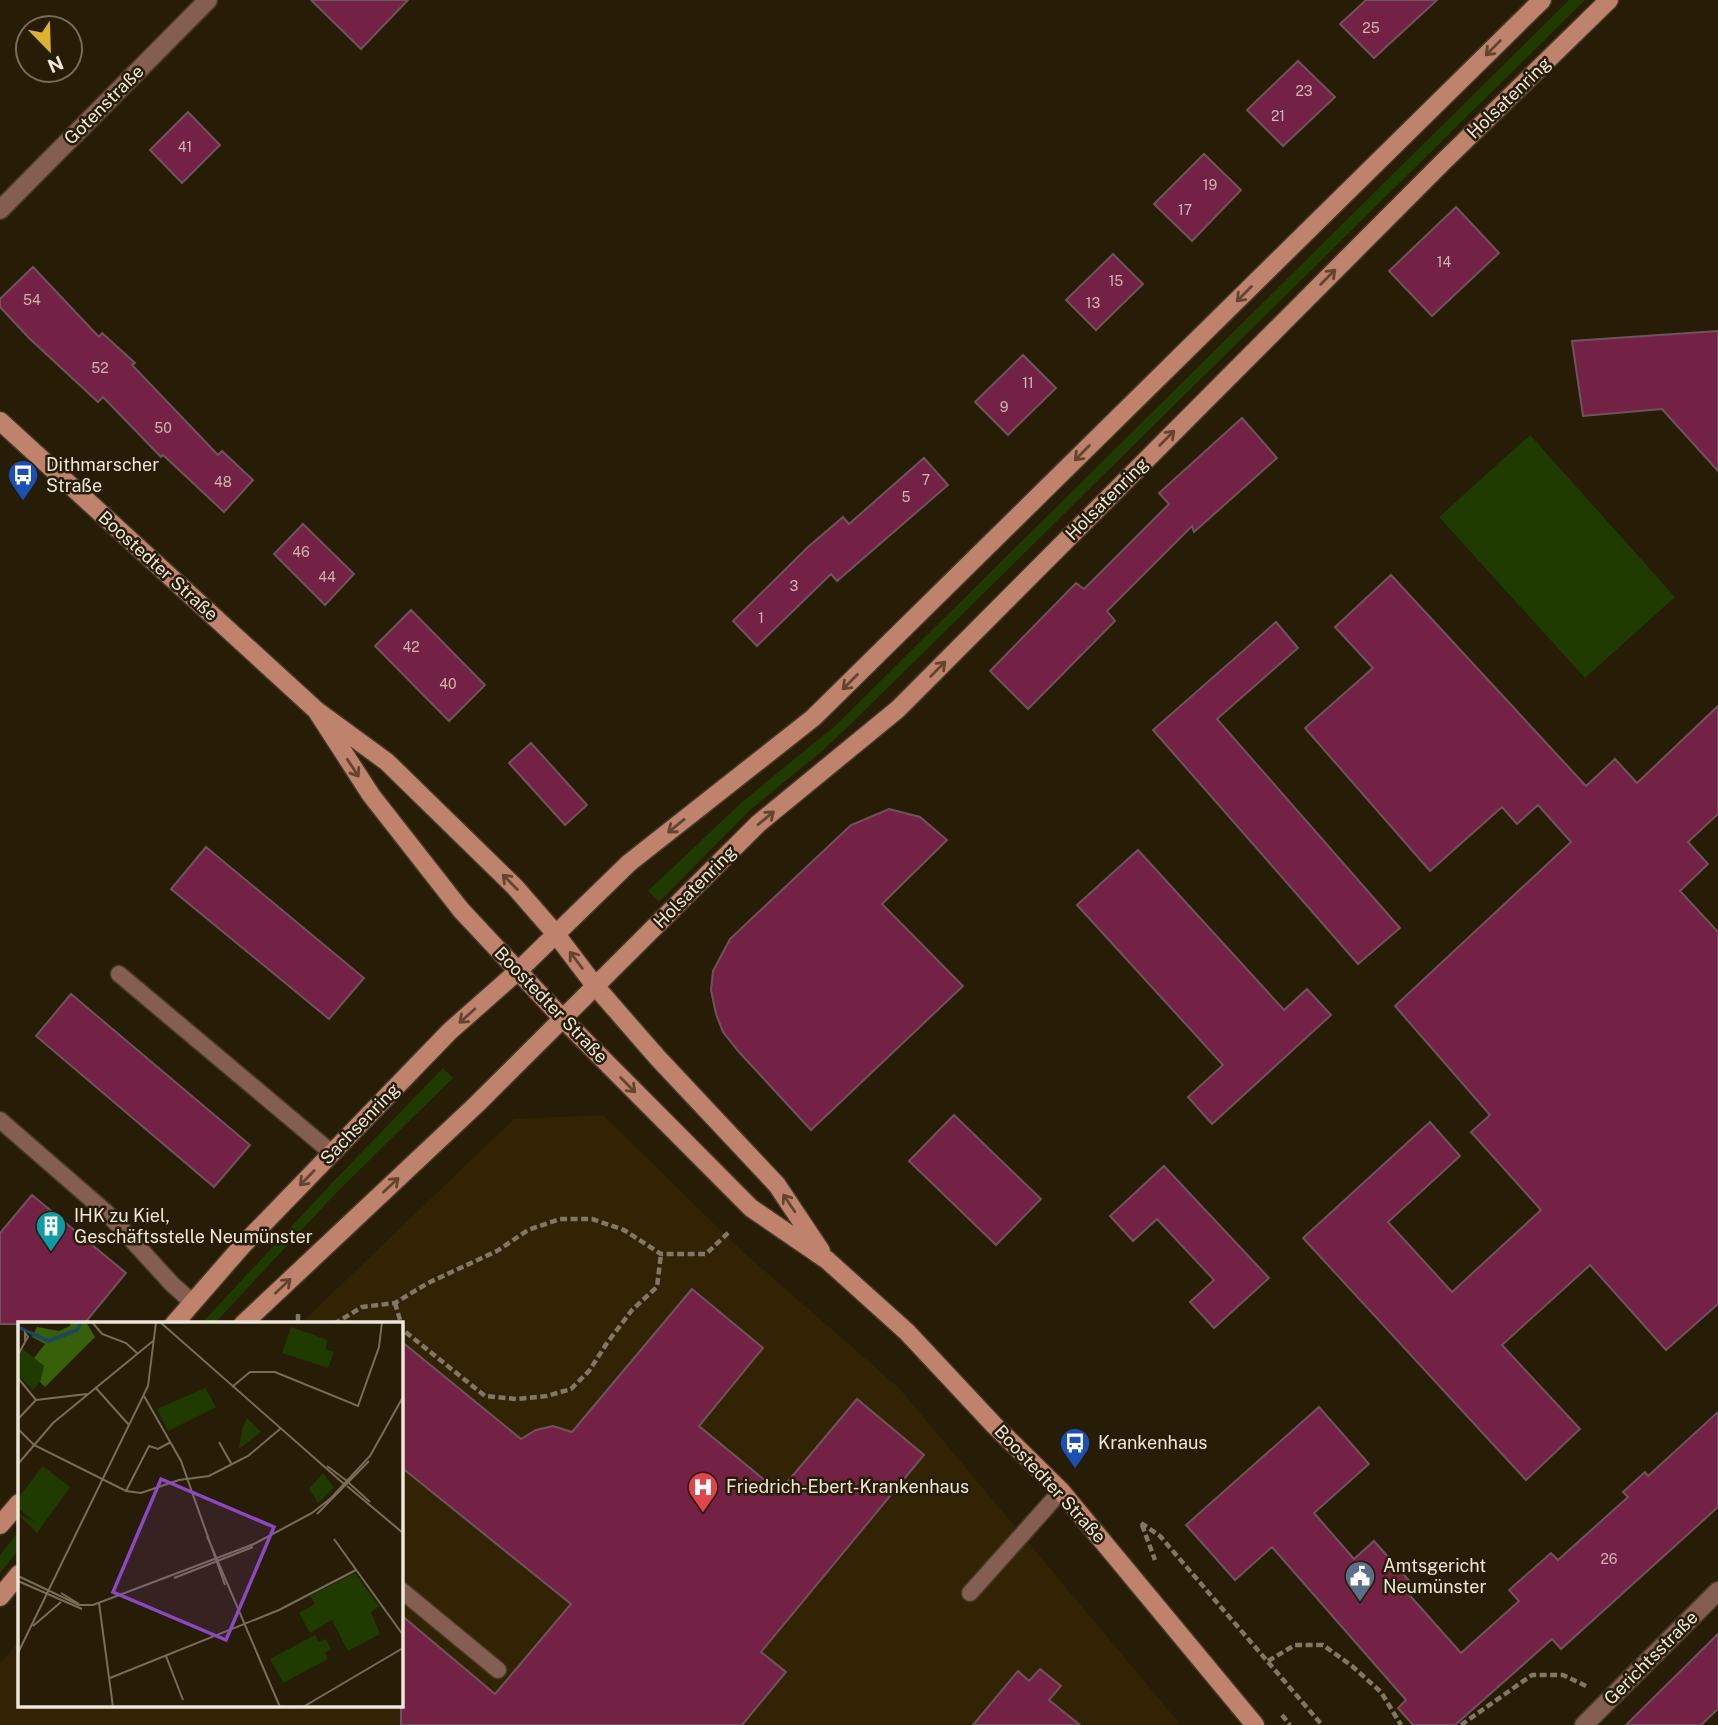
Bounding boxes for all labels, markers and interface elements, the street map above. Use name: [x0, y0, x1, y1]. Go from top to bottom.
north arrow: [14, 14, 84, 84]
house number: 25: [1362, 20, 1380, 36]
one-way arrow: [1485, 39, 1502, 56]
text: N: [45, 52, 67, 78]
street label: Holsatenring: [1462, 52, 1555, 143]
street label: Gotenstraße: [60, 61, 148, 149]
house number: 23: [1295, 83, 1313, 99]
house number: 21: [1271, 108, 1285, 124]
house number: 41: [178, 139, 192, 155]
house number: 19: [1203, 177, 1217, 193]
house number: 17: [1178, 202, 1192, 218]
house number: 14: [1437, 254, 1451, 270]
one-way arrow: [1319, 269, 1336, 286]
house number: 15: [1109, 273, 1123, 289]
one-way arrow: [1235, 285, 1252, 302]
house number: 54: [23, 292, 41, 308]
house number: 13: [1086, 295, 1100, 311]
house number: 52: [91, 360, 109, 376]
house number: 11: [1022, 375, 1034, 391]
house number: 9: [1000, 399, 1009, 415]
house number: 50: [154, 420, 172, 436]
one-way arrow: [1159, 430, 1176, 447]
one-way arrow: [1073, 445, 1090, 462]
street label: Holsatenring: [1061, 453, 1152, 544]
place label: Dithmarscher Straße: [46, 454, 159, 496]
bus stop icon: Dithmarscher Straße: [6, 458, 40, 502]
house number: 7: [922, 472, 930, 488]
house number: 48: [214, 474, 232, 490]
house number: 5: [902, 489, 911, 505]
street label: Boostedter Straße: [94, 506, 222, 625]
house number: 46: [292, 544, 310, 560]
house number: 44: [318, 569, 336, 585]
house number: 3: [790, 578, 799, 594]
house number: 1: [758, 610, 764, 626]
house number: 42: [402, 639, 420, 655]
one-way arrow: [929, 661, 946, 678]
one-way arrow: [842, 673, 859, 690]
house number: 40: [439, 676, 457, 692]
one-way arrow: [347, 757, 361, 777]
one-way arrow: [757, 810, 775, 826]
one-way arrow: [667, 819, 685, 834]
street label: Holsatenring: [649, 841, 740, 932]
one-way arrow: [501, 874, 518, 891]
street label: Boostedter Straße: [490, 942, 612, 1067]
one-way arrow: [569, 951, 583, 970]
one-way arrow: [458, 1008, 476, 1024]
one-way arrow: [619, 1077, 636, 1094]
street label: Sachsenring: [316, 1079, 404, 1169]
one-way arrow: [299, 1170, 316, 1187]
one-way arrow: [382, 1177, 400, 1193]
one-way arrow: [782, 1194, 796, 1213]
place label: IHK zu Kiel, Geschäftsstelle Neumünster: [74, 1205, 313, 1247]
building icon: IHK zu Kiel, Geschäftsstelle Neumünster: [34, 1209, 68, 1253]
one-way arrow: [274, 1278, 291, 1295]
inset map: [18, 1322, 402, 1708]
street label: Boostedter Straße: [990, 1420, 1110, 1547]
bus stop icon: Krankenhaus: [1058, 1426, 1092, 1470]
place label: Krankenhaus: [1098, 1432, 1207, 1453]
hospital icon: Friedrich-Ebert-Krankenhaus: [686, 1470, 720, 1514]
place label: Friedrich-Ebert-Krankenhaus: [726, 1476, 969, 1497]
house number: 26: [1600, 1551, 1618, 1567]
place label: Amtsgericht Neumünster: [1383, 1555, 1487, 1597]
public building icon: Amtsgericht Neumünster: [1343, 1559, 1377, 1603]
street label: Gerichtsstraße: [1599, 1606, 1702, 1709]

